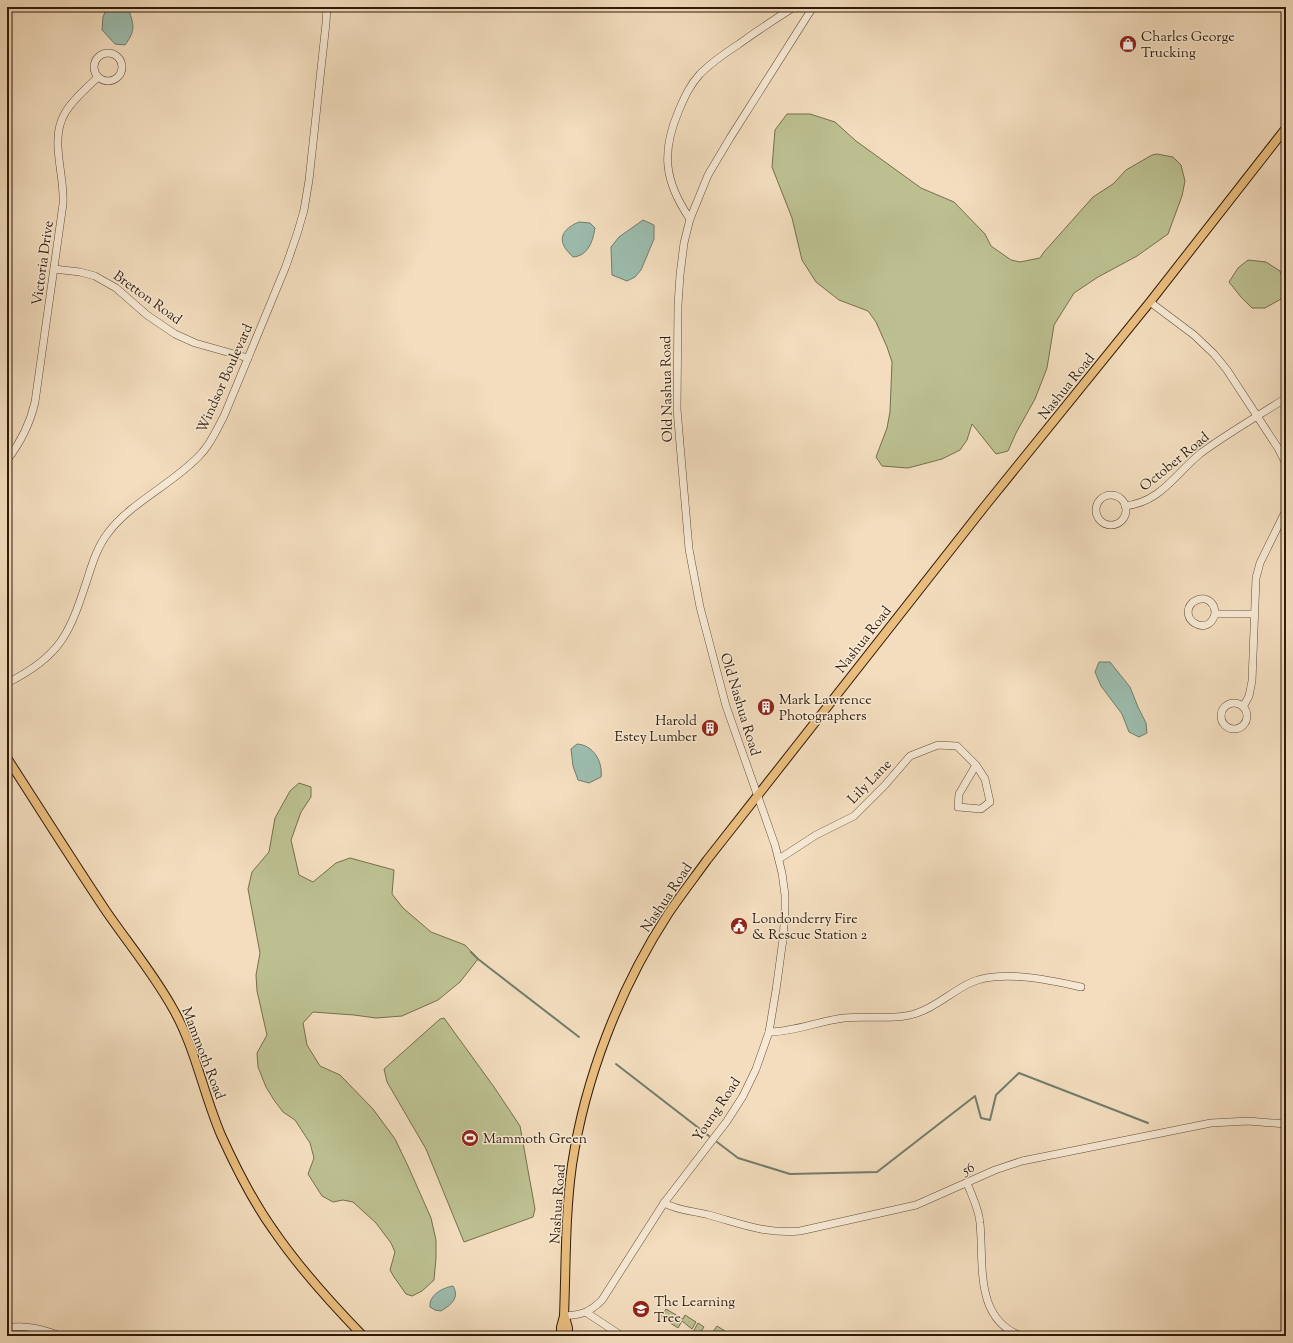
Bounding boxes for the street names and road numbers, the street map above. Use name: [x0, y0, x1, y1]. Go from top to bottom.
street label: Victoria Drive: [28, 220, 60, 307]
street label: Bretton Road: [108, 267, 185, 330]
street label: Windsor Boulevard: [193, 321, 259, 437]
street label: Old Nashua Road: [657, 335, 679, 442]
street label: Nashua Road: [1035, 350, 1101, 425]
street label: October Road: [1136, 428, 1214, 497]
street label: Nashua Road: [832, 602, 897, 678]
street label: Old Nashua Road: [714, 651, 764, 759]
street label: Lily Lane: [844, 755, 897, 809]
street label: Nashua Road: [637, 859, 698, 937]
street label: Mammoth Road: [175, 1005, 229, 1103]
street label: Young Road: [689, 1074, 747, 1146]
street label: 56: [958, 1158, 978, 1182]
street label: Nashua Road: [546, 1163, 572, 1245]

